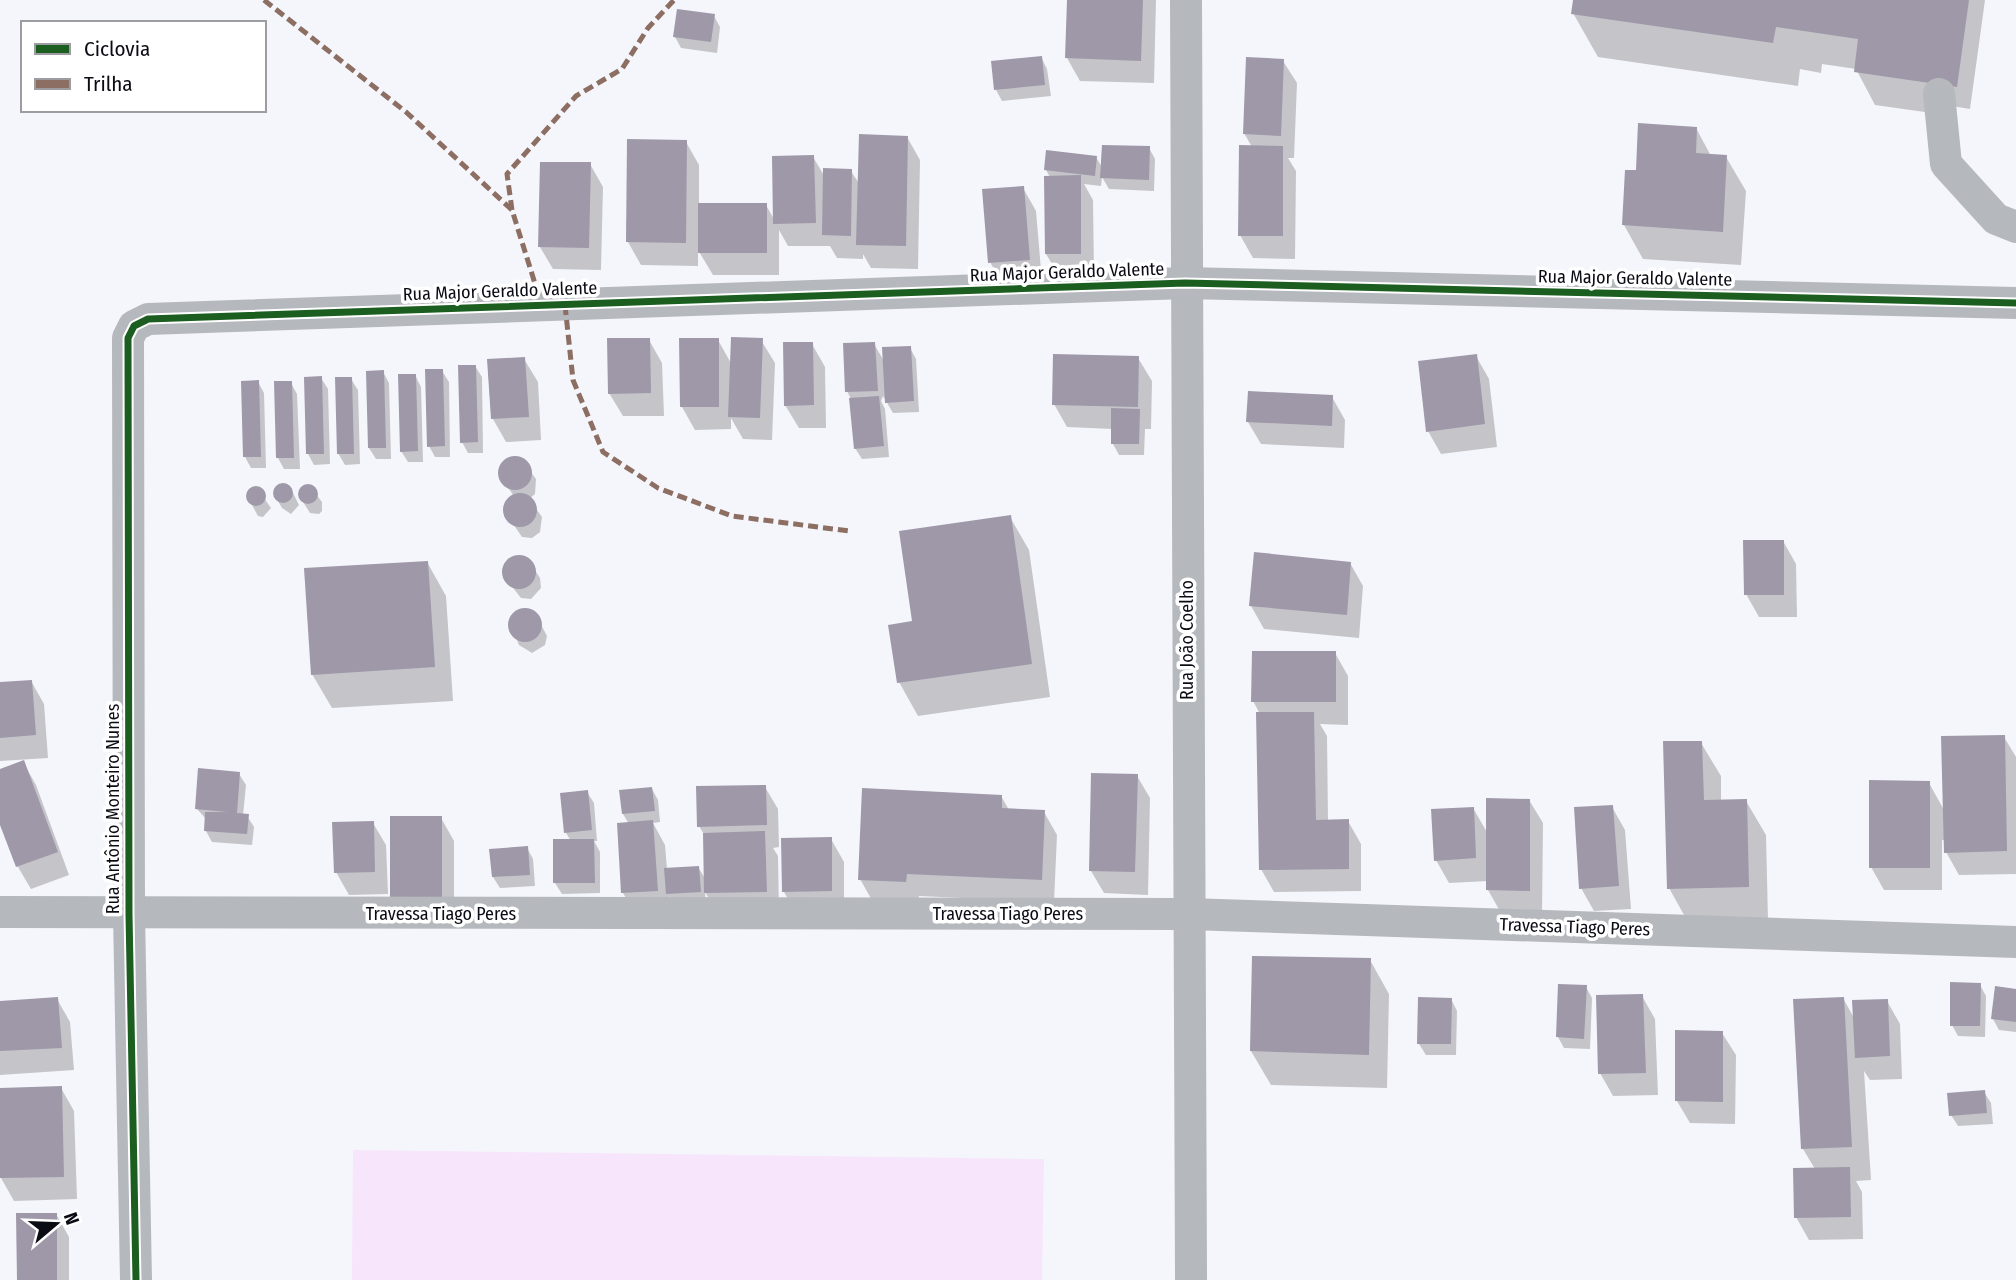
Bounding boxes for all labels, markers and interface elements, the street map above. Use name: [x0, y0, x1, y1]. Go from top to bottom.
legend: [21, 21, 266, 112]
text: Ciclovia: [84, 36, 150, 62]
text: Trilha: [84, 71, 133, 97]
street label: Rua Major Geraldo Valente: [969, 258, 1165, 286]
street label: Rua Major Geraldo Valente: [1538, 265, 1733, 291]
street label: Rua Major Geraldo Valente: [402, 277, 598, 305]
street label: Rua João Coelho: [1176, 580, 1198, 700]
street label: Rua Antônio Monteiro Nunes: [102, 703, 124, 914]
street label: Travessa Tiago Peres: [366, 903, 517, 925]
street label: Travessa Tiago Peres: [933, 903, 1084, 925]
street label: Travessa Tiago Peres: [1499, 913, 1651, 941]
north arrow: [21, 1189, 91, 1259]
text: N: [59, 1209, 84, 1228]

